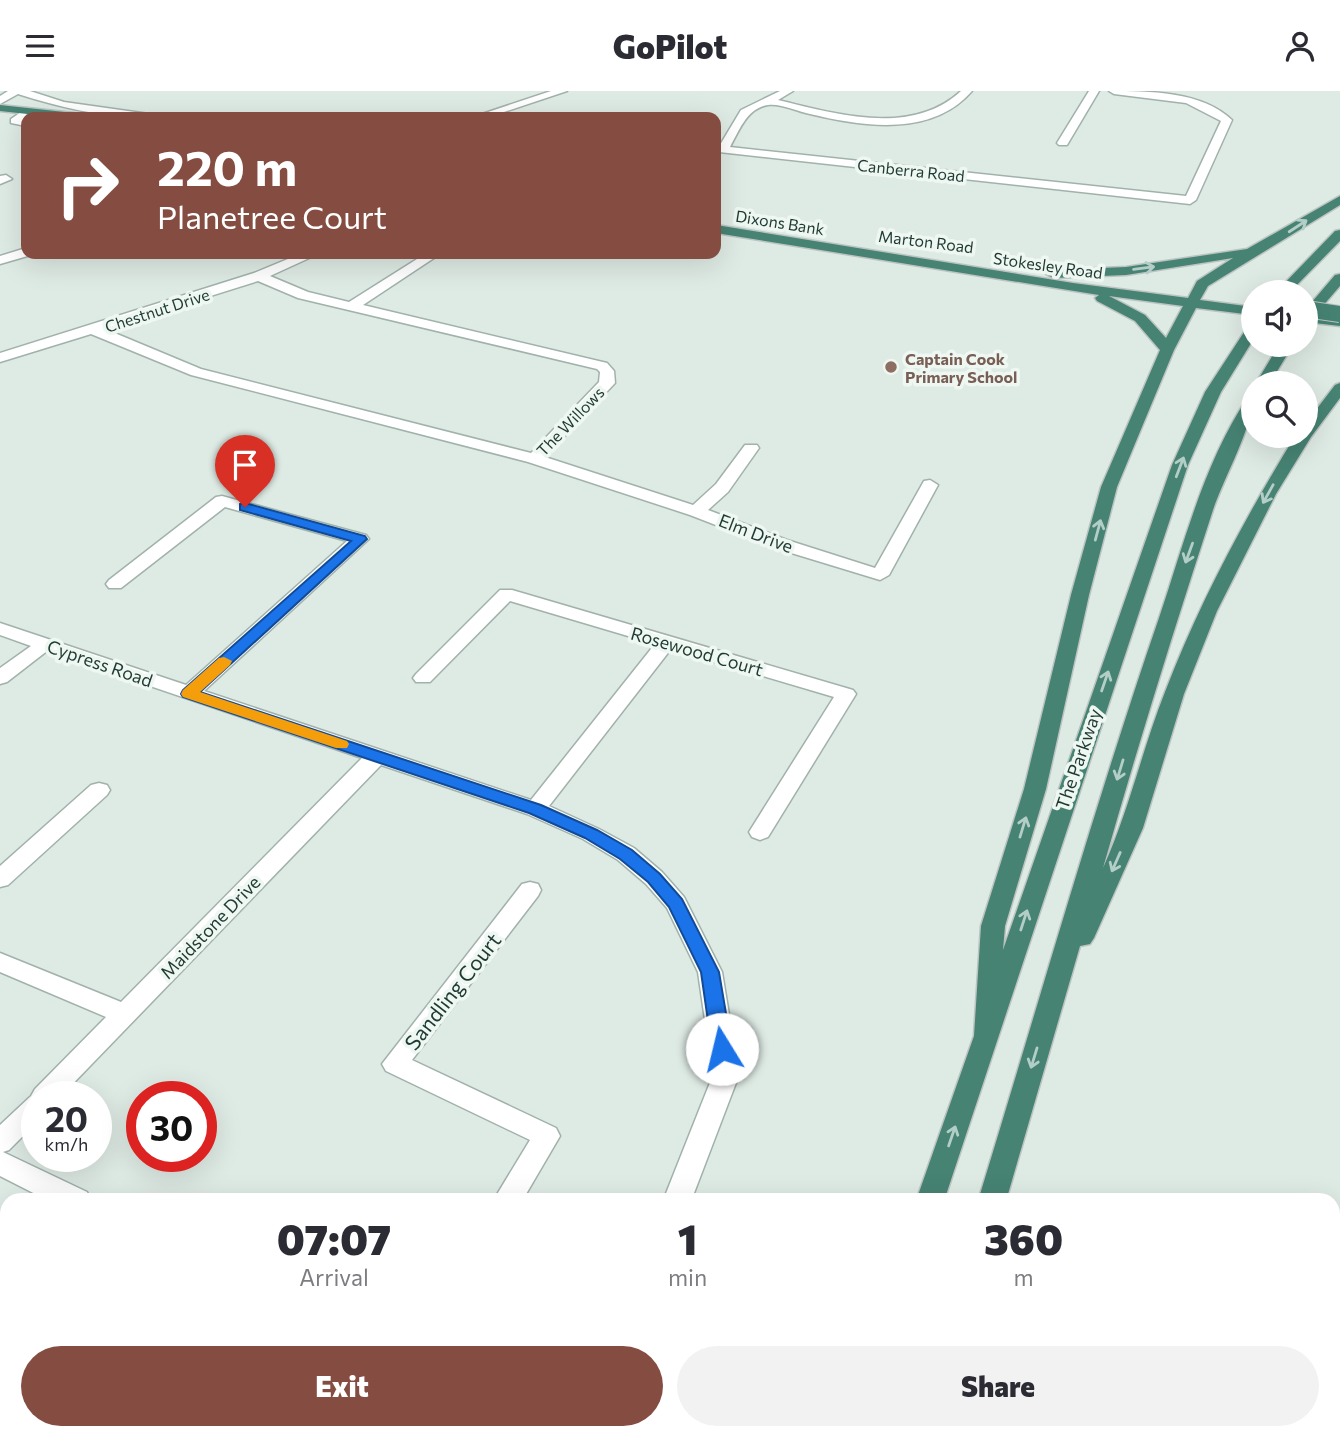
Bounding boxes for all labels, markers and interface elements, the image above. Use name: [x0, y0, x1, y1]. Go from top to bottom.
text: GoPilot: [613, 26, 727, 66]
icon: menu: [21, 27, 59, 65]
icon: person: [1281, 27, 1319, 65]
text: 220 m: [157, 136, 297, 196]
icon: right: [42, 140, 133, 231]
street label: Canberra Road: [856, 155, 966, 185]
text: Planetree Court: [157, 196, 387, 236]
street label: Dixons Bank: [734, 206, 826, 238]
one-way arrow: [1287, 219, 1307, 233]
street label: Marton Road: [877, 226, 975, 256]
street label: Stokesley Road: [992, 248, 1104, 282]
one-way arrow: [1132, 262, 1155, 275]
map controls: [1241, 280, 1318, 448]
button: sound: [1241, 280, 1318, 357]
street label: Chestnut Drive: [102, 284, 212, 336]
place label: Captain Cook Primary School: [905, 349, 1017, 386]
marker: Captain Cook Primary School: [883, 359, 899, 375]
button: search: [1241, 371, 1318, 448]
street label: The Willows: [532, 382, 608, 460]
pin: [215, 435, 275, 507]
icon: arrive: [226, 446, 264, 484]
one-way arrow: [1175, 456, 1188, 478]
one-way arrow: [1261, 484, 1275, 504]
street label: Elm Drive: [716, 509, 796, 557]
one-way arrow: [1092, 519, 1105, 541]
one-way arrow: [1182, 542, 1194, 564]
street label: Rosewood Court: [628, 622, 766, 680]
street label: Cypress Road: [44, 635, 156, 691]
one-way arrow: [1100, 671, 1112, 693]
street label: The Parkway: [1050, 706, 1106, 812]
one-way arrow: [1113, 759, 1126, 781]
one-way arrow: [1018, 816, 1031, 838]
one-way arrow: [1109, 851, 1122, 872]
street label: Maidstone Drive: [155, 871, 265, 983]
one-way arrow: [1018, 909, 1031, 931]
street label: Sandling Court: [399, 928, 505, 1054]
position arrow: [685, 1012, 759, 1086]
one-way arrow: [1026, 1047, 1039, 1069]
speed limit sign: 30: [126, 1081, 217, 1172]
text: 20: [45, 1096, 88, 1139]
one-way arrow: [947, 1125, 959, 1147]
text: km/h: [45, 1133, 88, 1155]
text: 07:07: [277, 1212, 391, 1264]
text: 1: [678, 1212, 697, 1264]
text: 360: [984, 1212, 1063, 1264]
text: Arrival: [299, 1263, 369, 1291]
text: min: [668, 1263, 707, 1291]
text: m: [1014, 1263, 1034, 1291]
button: Exit: [21, 1346, 663, 1426]
button: Share: [677, 1346, 1319, 1426]

